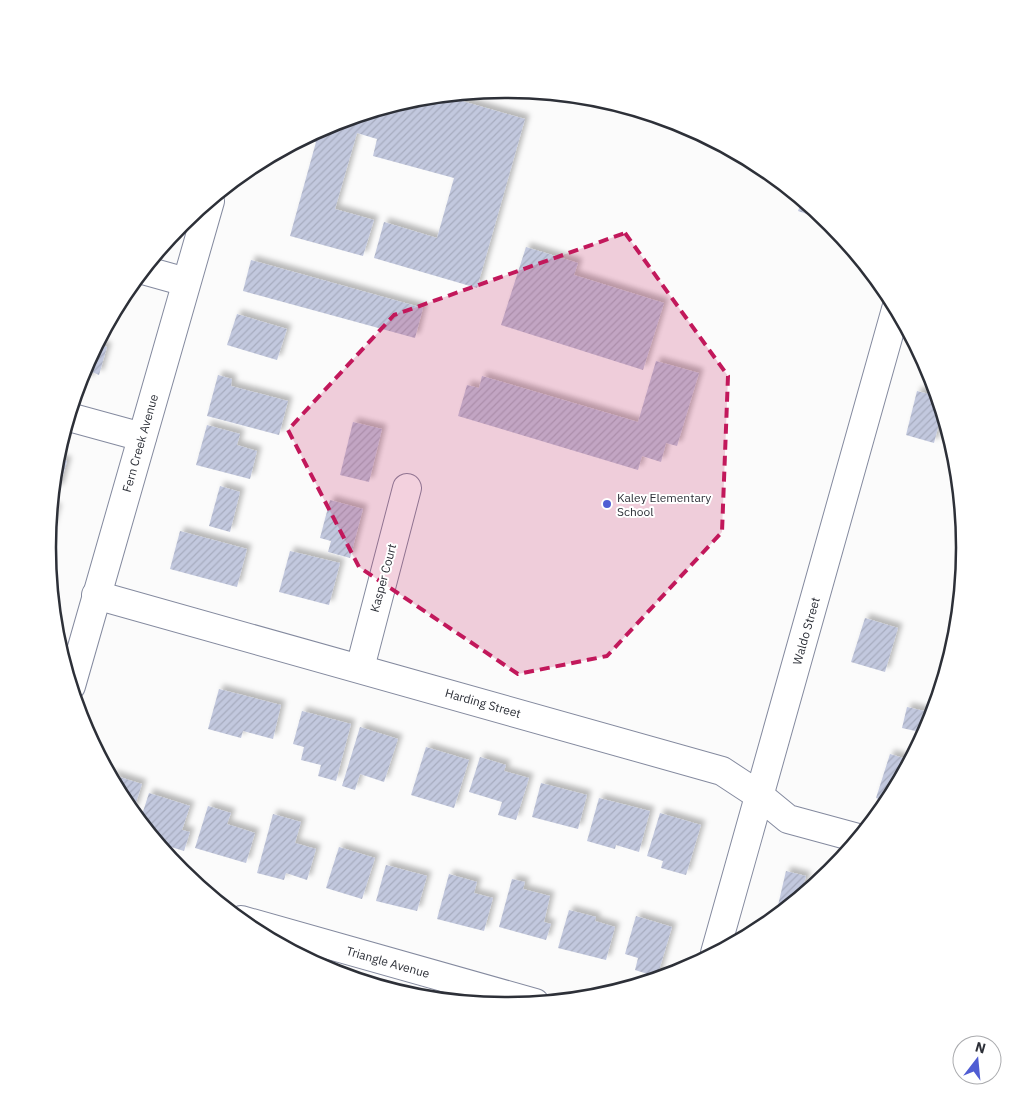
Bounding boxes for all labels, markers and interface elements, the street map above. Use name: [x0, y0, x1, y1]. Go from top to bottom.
street label: Fern Creek Avenue: [119, 392, 161, 494]
place label: Kaley Elementary School: [617, 490, 711, 519]
marker: Kaley Elementary School: [601, 498, 613, 510]
street label: Kasper Court: [367, 542, 399, 614]
street label: Waldo Street: [789, 595, 823, 667]
street label: Harding Street: [443, 685, 523, 721]
street label: Triangle Avenue: [345, 943, 432, 981]
north arrow: [952, 1035, 1002, 1085]
text: N: [973, 1037, 988, 1058]

